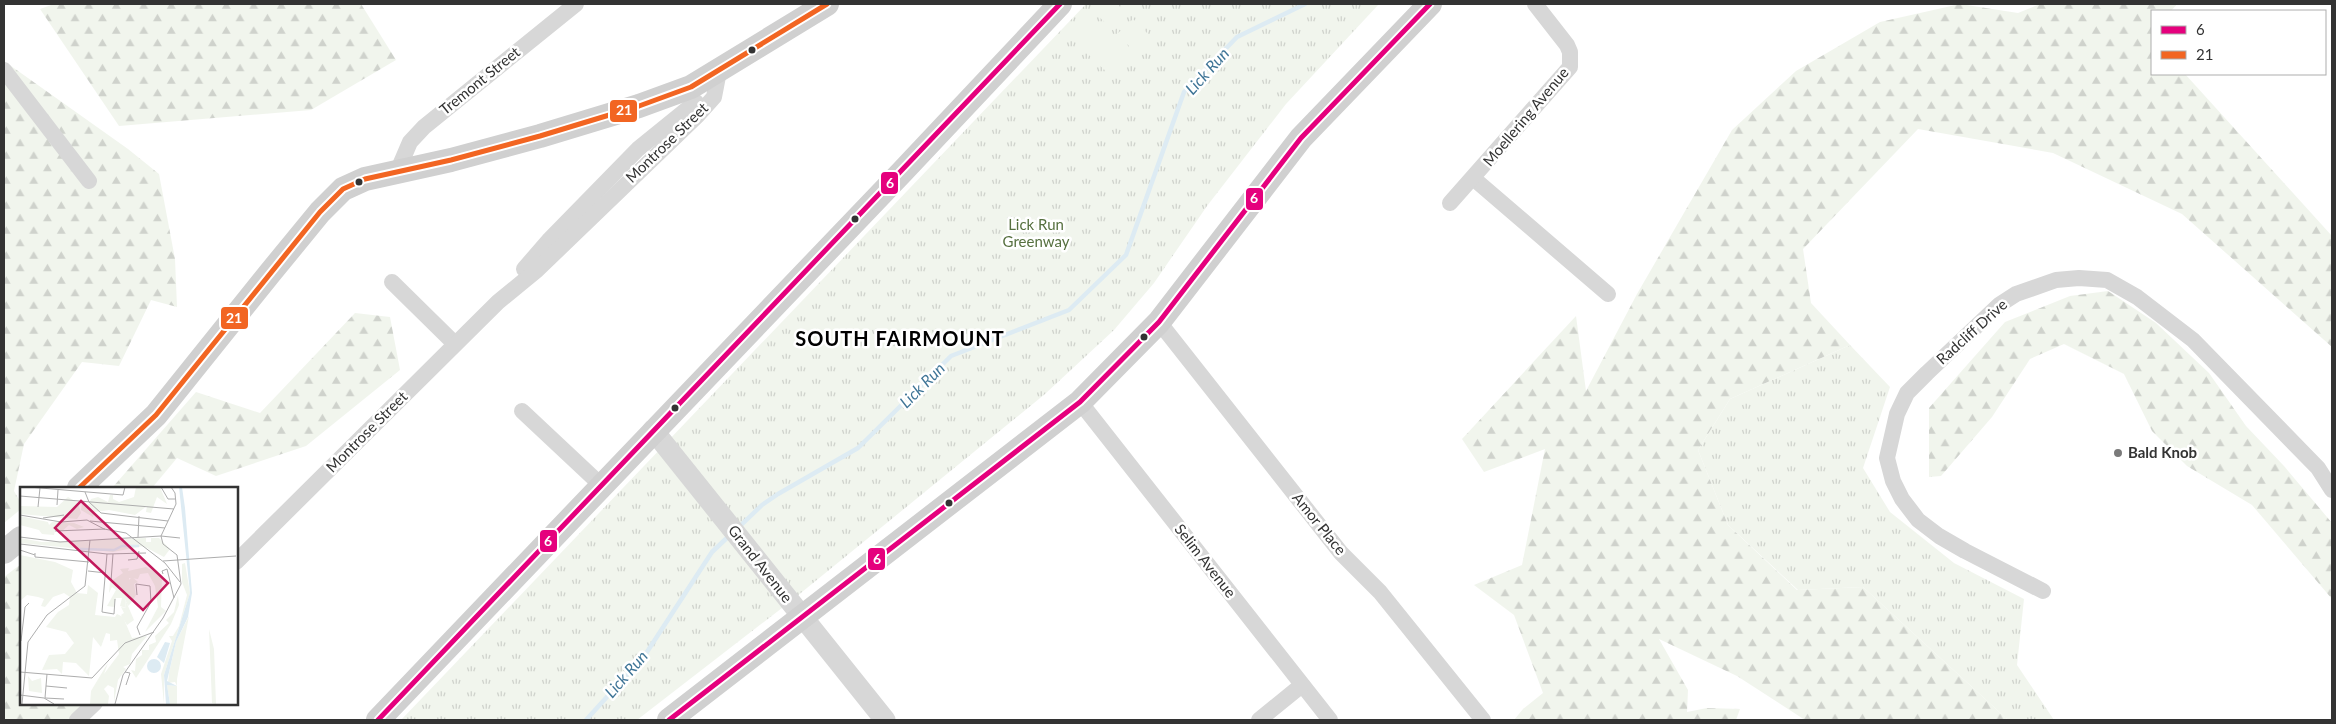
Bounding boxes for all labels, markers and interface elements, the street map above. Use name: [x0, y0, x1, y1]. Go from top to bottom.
legend: [2151, 10, 2326, 75]
text: 6: [2196, 20, 2205, 38]
street label: Tremont Street: [436, 42, 524, 118]
water label: Lick Run: [1181, 44, 1232, 98]
unlabelled marker: [747, 45, 757, 55]
text: 21: [2196, 45, 2213, 63]
street label: Moellering Avenue: [1479, 63, 1572, 169]
street label: Montrose Street: [621, 98, 712, 186]
line badge: 21: [609, 99, 638, 123]
text: 21: [616, 101, 632, 118]
line badge: 6: [880, 171, 899, 195]
text: 6: [886, 174, 894, 191]
unlabelled marker: [354, 177, 364, 187]
line badge: 6: [1245, 187, 1264, 211]
text: 6: [1250, 189, 1258, 206]
unlabelled marker: [850, 214, 860, 224]
park label: Lick Run Greenway: [1003, 215, 1070, 250]
street label: Radcliff Drive: [1932, 295, 2010, 368]
line badge: 21: [220, 306, 249, 330]
text: 21: [226, 309, 242, 326]
district label: SOUTH FAIRMOUNT: [795, 326, 1005, 350]
unlabelled marker: [1139, 332, 1149, 342]
water label: Lick Run: [895, 358, 948, 411]
street label: Montrose Street: [322, 387, 411, 476]
unlabelled marker: [670, 403, 680, 413]
place label: Bald Knob: [2128, 443, 2197, 461]
marker: Bald Knob: [2112, 447, 2124, 459]
inset map: [20, 487, 238, 704]
street label: Amor Place: [1289, 489, 1350, 558]
unlabelled marker: [944, 498, 954, 508]
street label: Selim Avenue: [1171, 520, 1240, 601]
street label: Grand Avenue: [725, 521, 797, 606]
line badge: 6: [539, 529, 558, 553]
text: 6: [544, 532, 552, 549]
line badge: 6: [867, 547, 886, 571]
text: 6: [873, 550, 881, 567]
water label: Lick Run: [600, 646, 651, 701]

